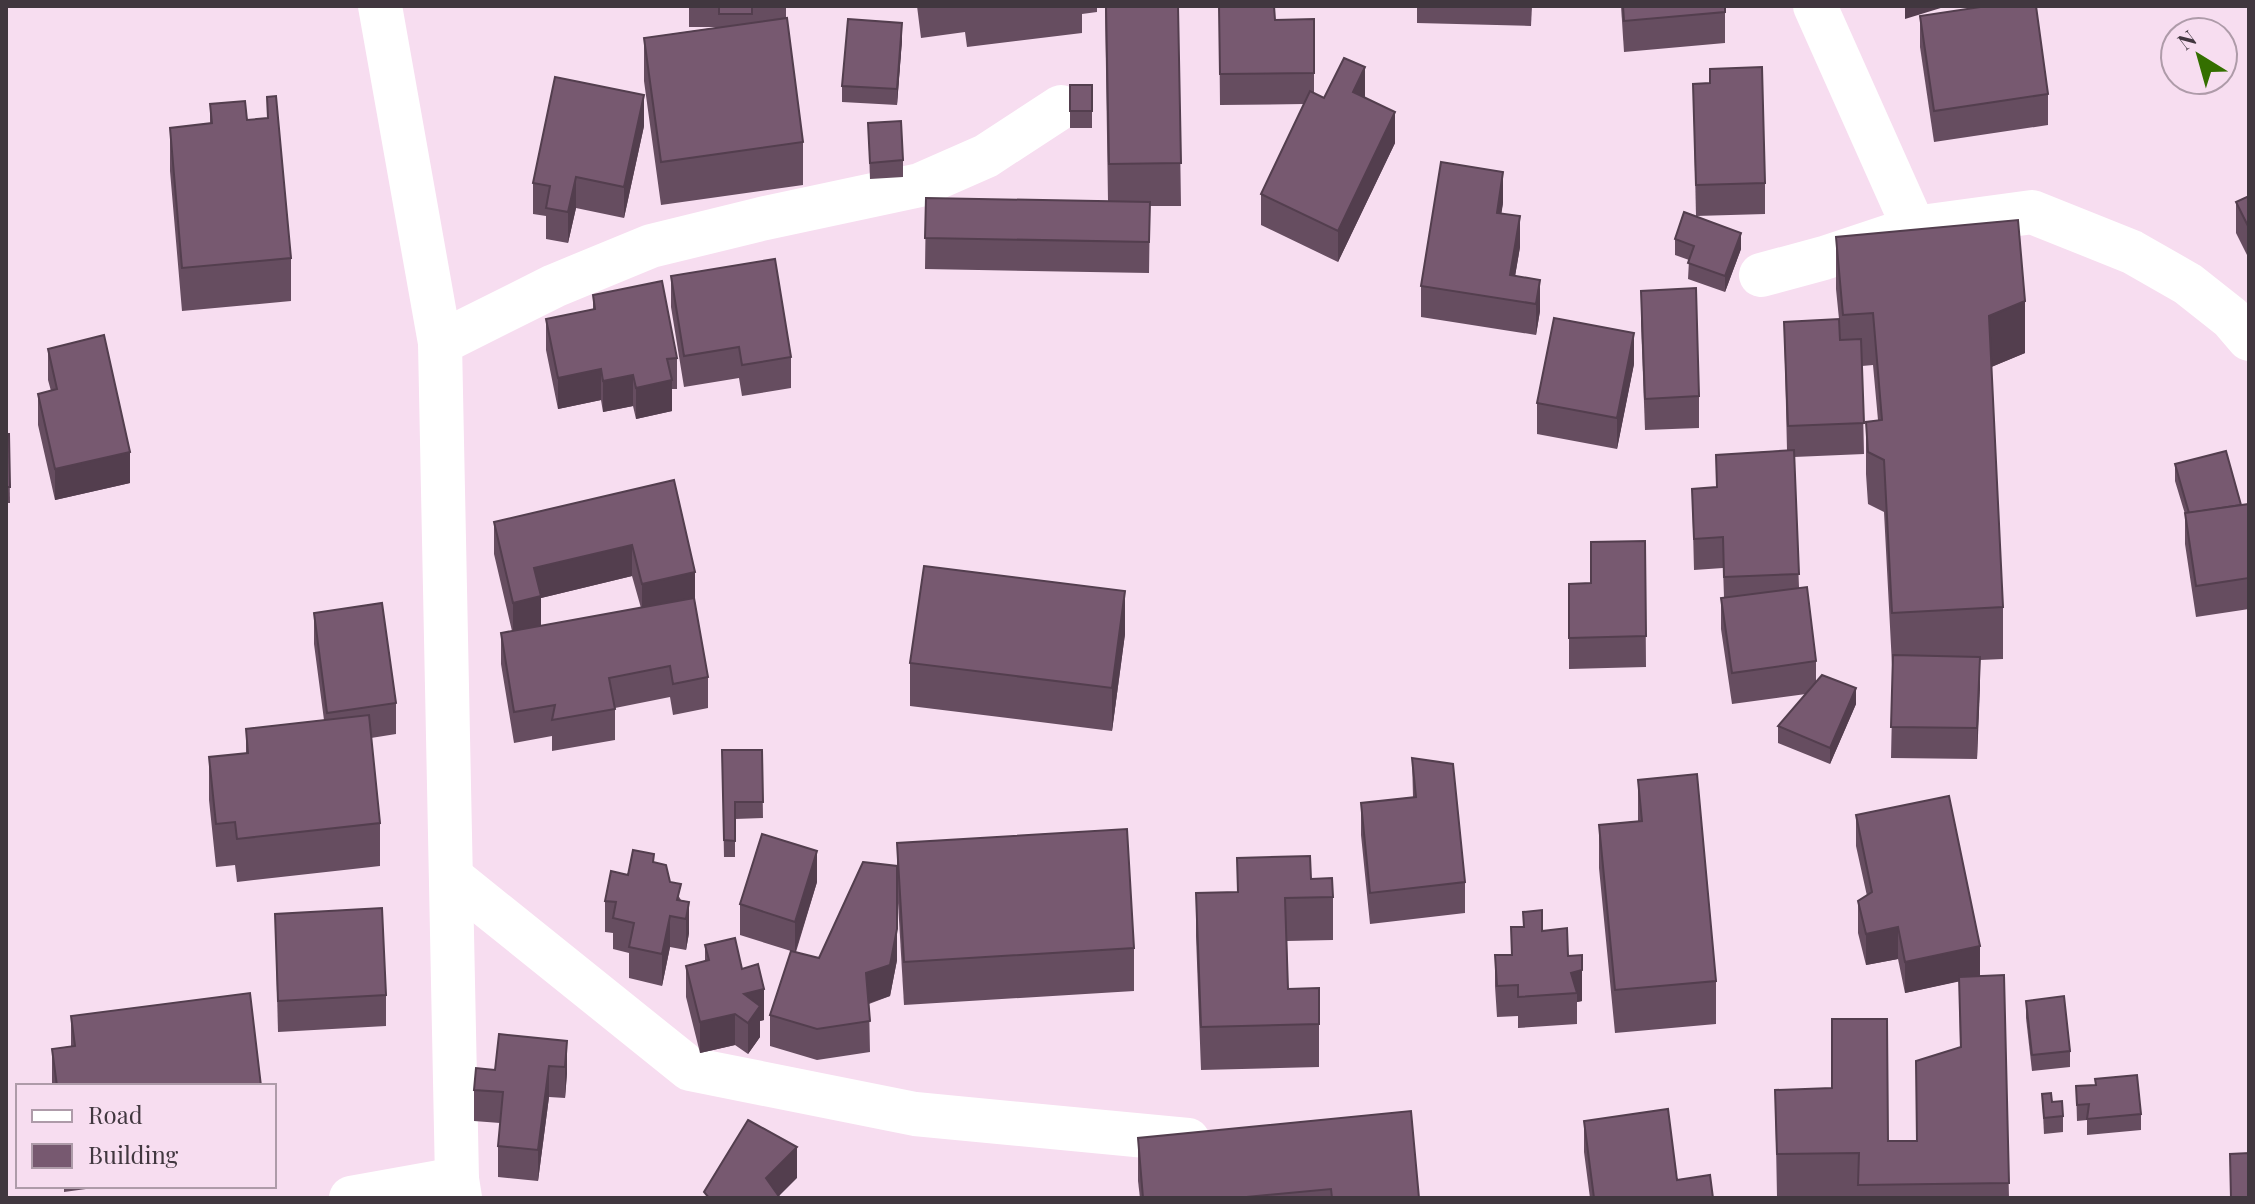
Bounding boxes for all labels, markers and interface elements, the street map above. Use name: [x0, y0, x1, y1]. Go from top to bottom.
north arrow: [2159, 16, 2239, 96]
text: N: [2171, 22, 2202, 56]
legend: [16, 1084, 276, 1188]
text: Road: [88, 1098, 143, 1130]
text: Building: [88, 1138, 179, 1170]

